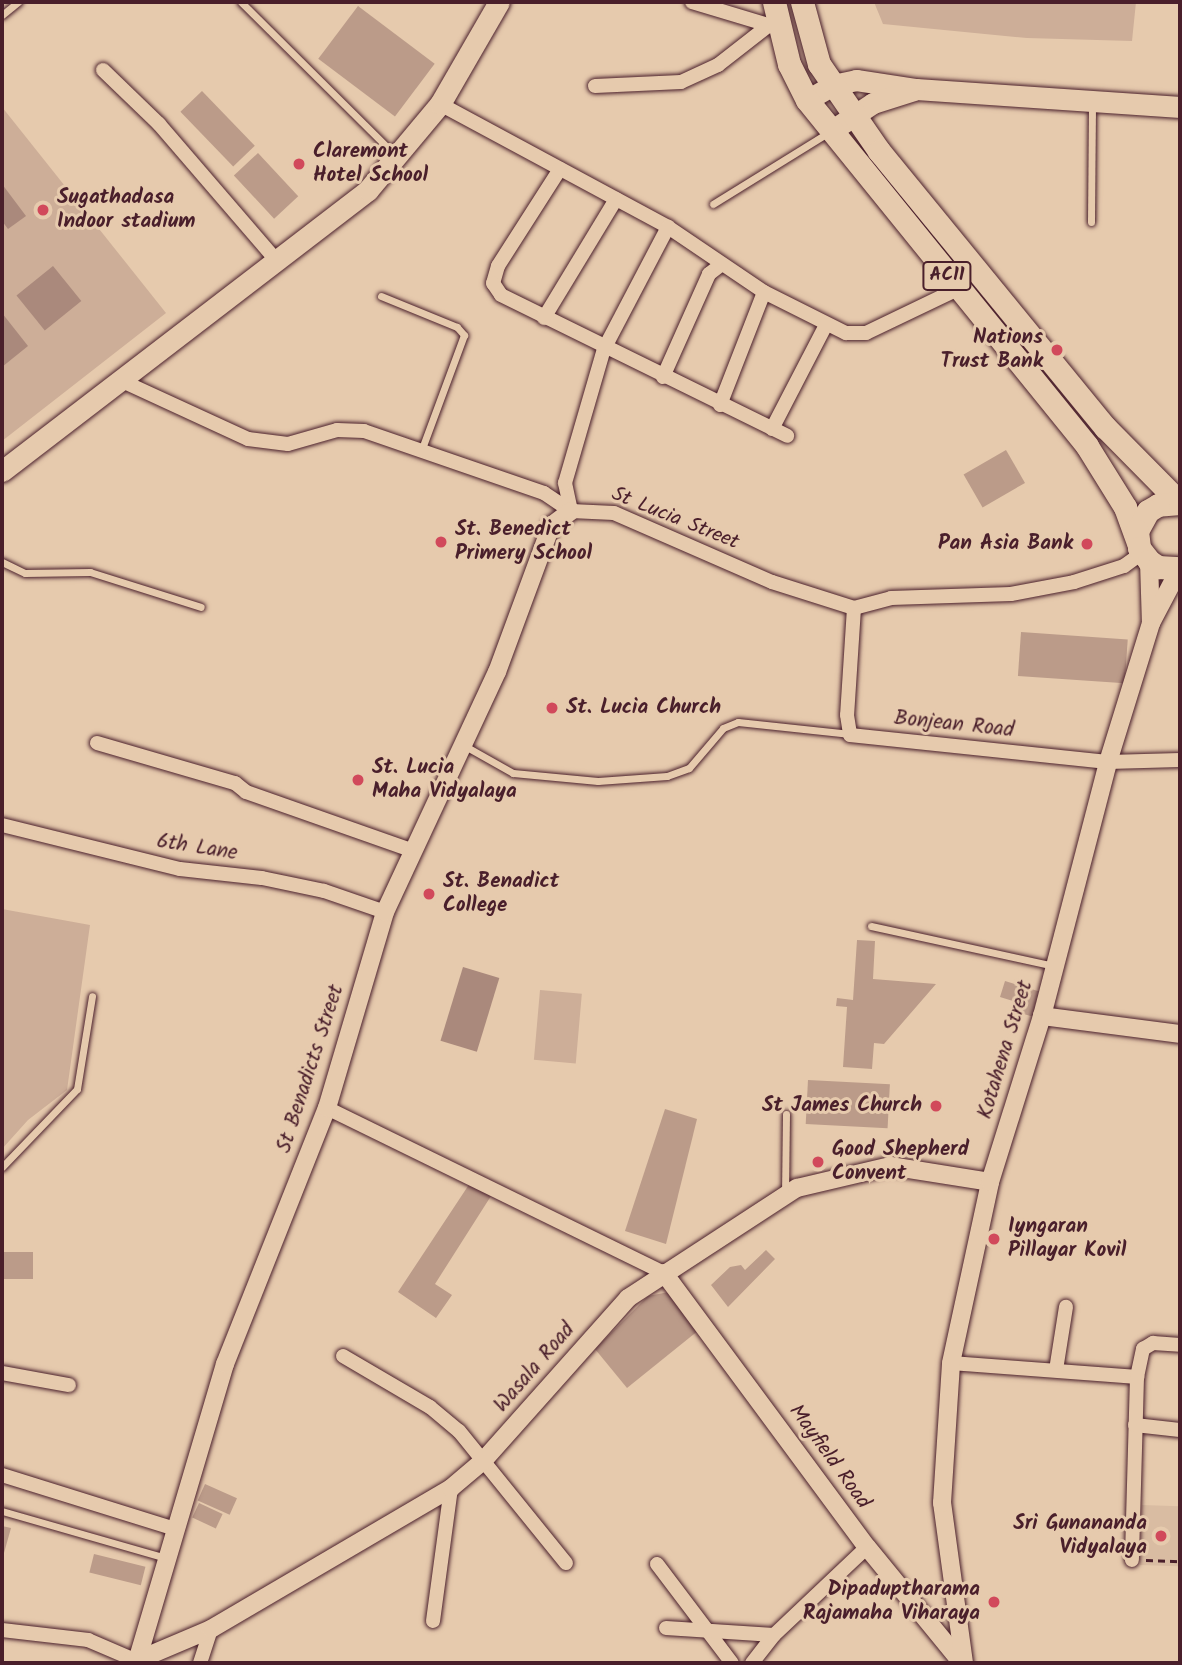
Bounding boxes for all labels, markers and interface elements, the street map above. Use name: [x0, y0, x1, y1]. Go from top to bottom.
place label: Claremont Hotel School: [313, 139, 428, 189]
marker: Claremont Hotel School: [291, 156, 307, 172]
place label: Sugathadasa Indoor stadium: [57, 185, 195, 235]
marker: Sugathadasa Indoor stadium: [35, 202, 51, 218]
road number: AC11: [921, 260, 973, 292]
place label: Nations Trust Bank: [941, 325, 1043, 375]
marker: Nations Trust Bank: [1049, 342, 1065, 358]
street label: St Lucia Street: [608, 482, 742, 556]
place label: St. Benedict Primery School: [455, 517, 592, 567]
place label: Pan Asia Bank: [938, 531, 1073, 557]
marker: St. Benedict Primery School: [433, 534, 449, 550]
marker: Pan Asia Bank: [1079, 536, 1095, 552]
place label: St. Lucia Church: [566, 695, 721, 721]
marker: St. Lucia Church: [544, 700, 560, 716]
street label: Bonjean Road: [893, 706, 1015, 744]
place label: St. Lucia Maha Vidyalaya: [372, 755, 517, 805]
marker: St. Lucia Maha Vidyalaya: [350, 772, 366, 788]
street label: 6th Lane: [155, 829, 239, 867]
place label: St. Benadict College: [443, 869, 559, 919]
marker: St. Benadict College: [421, 886, 437, 902]
street label: Kotahena Street: [973, 978, 1039, 1122]
street label: St Benadicts Street: [272, 982, 350, 1156]
place label: St James Church: [762, 1093, 922, 1119]
marker: St James Church: [928, 1098, 944, 1114]
place label: Good Shepherd Convent: [832, 1137, 969, 1187]
marker: Good Shepherd Convent: [810, 1154, 826, 1170]
place label: Iyngaran Pillayar Kovil: [1008, 1214, 1126, 1264]
marker: Iyngaran Pillayar Kovil: [986, 1231, 1002, 1247]
street label: Wasala Road: [489, 1318, 581, 1418]
street label: Mayfield Road: [783, 1400, 875, 1514]
place label: Sri Gunananda Vidyalaya: [1013, 1511, 1147, 1561]
marker: Sri Gunananda Vidyalaya: [1153, 1528, 1169, 1544]
place label: Dipaduptharama Rajamaha Viharaya: [803, 1577, 980, 1627]
marker: Dipaduptharama Rajamaha Viharaya: [986, 1594, 1002, 1610]

